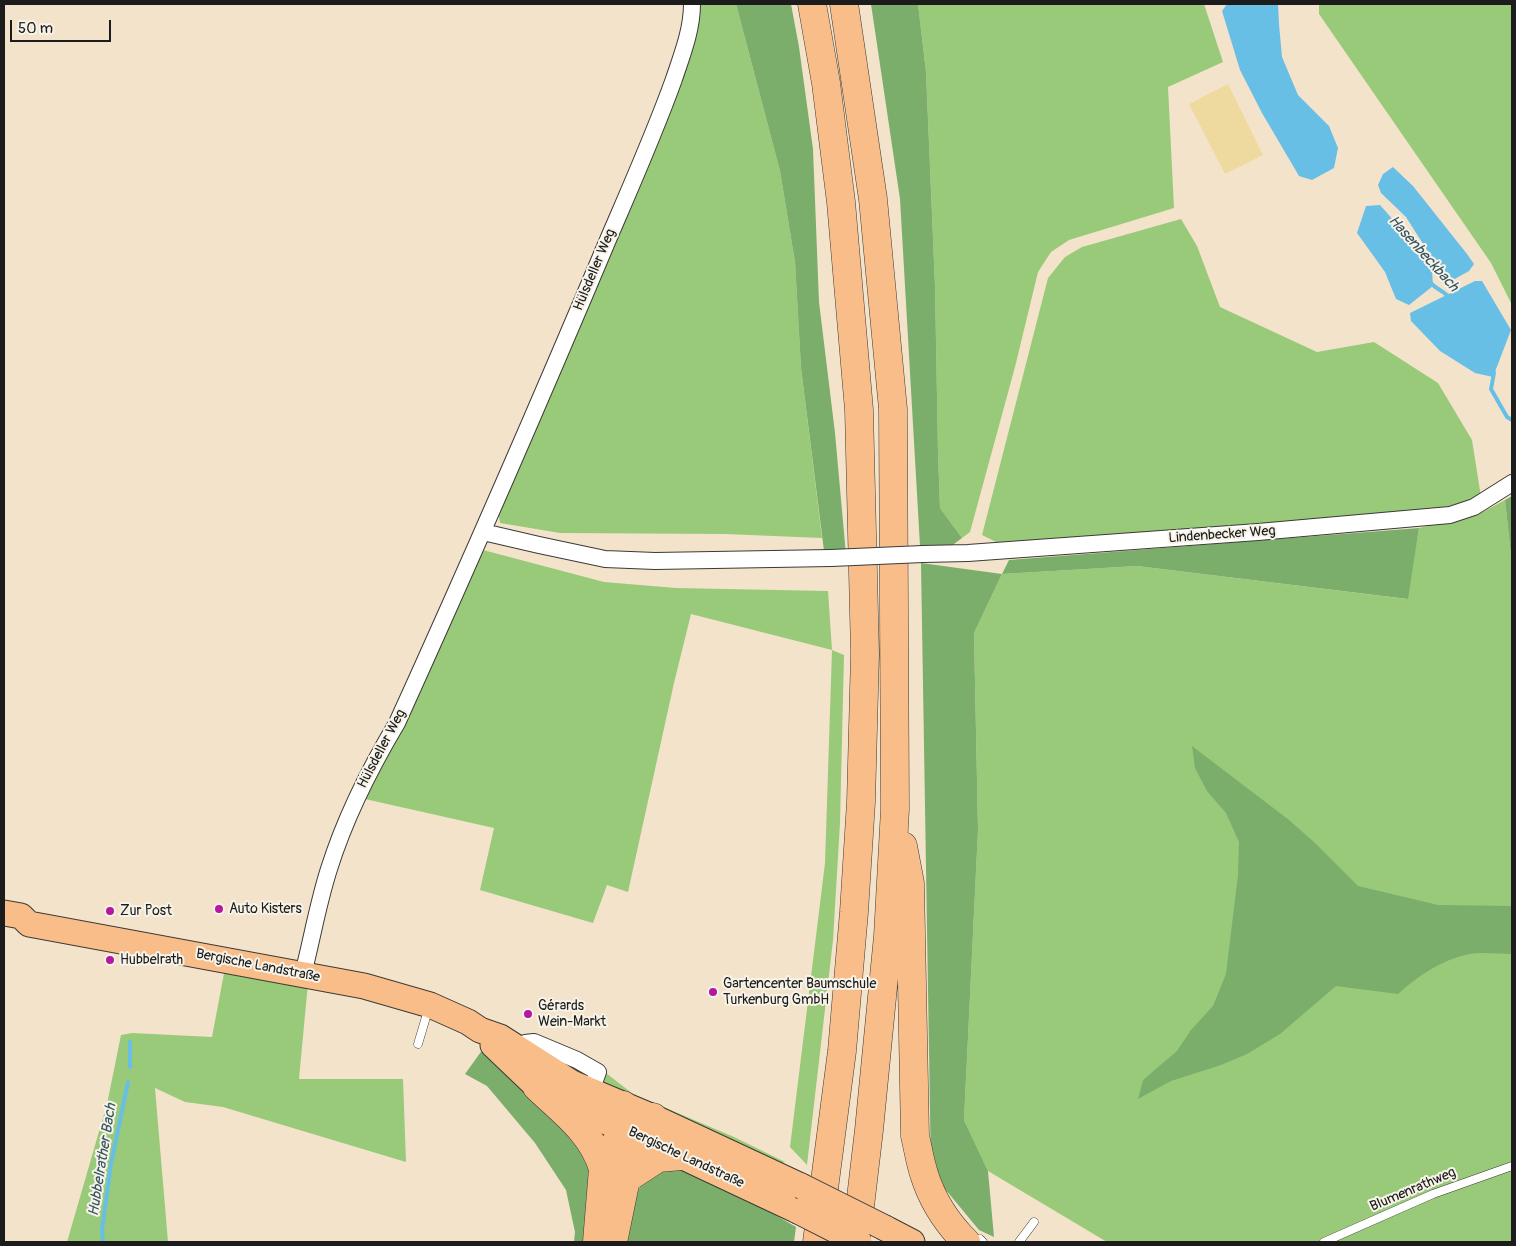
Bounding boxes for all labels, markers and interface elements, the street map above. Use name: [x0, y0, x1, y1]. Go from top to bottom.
scale bar: [12, 10, 114, 42]
text: 50 m: [18, 19, 53, 38]
water label: Hasenbeckbach: [1384, 212, 1462, 296]
street label: Hülsdeller Weg: [570, 227, 620, 313]
street label: Lindenbecker Weg: [1168, 523, 1276, 547]
street label: Hülsdeller Weg: [354, 707, 410, 791]
place label: Auto Kisters: [229, 901, 302, 917]
place label: Zur Post: [120, 903, 172, 919]
marker: Auto Kisters: [213, 903, 225, 915]
marker: Zur Post: [104, 905, 116, 917]
street label: Bergische Landstraße: [195, 946, 321, 986]
place label: Hubbelrath: [120, 952, 183, 968]
marker: Hubbelrath: [104, 954, 116, 966]
place label: Gartencenter Baumschule Turkenburg GmbH: [723, 976, 876, 1009]
marker: Gartencenter Baumschule Turkenburg GmbH: [707, 986, 719, 998]
place label: Gérards Wein-Markt: [538, 998, 606, 1030]
marker: Gérards Wein-Markt: [522, 1008, 534, 1020]
water label: Hubbelrather Bach: [85, 1102, 121, 1218]
street label: Bergische Landstraße: [625, 1124, 747, 1192]
street label: Blumenrathweg: [1368, 1164, 1458, 1216]

